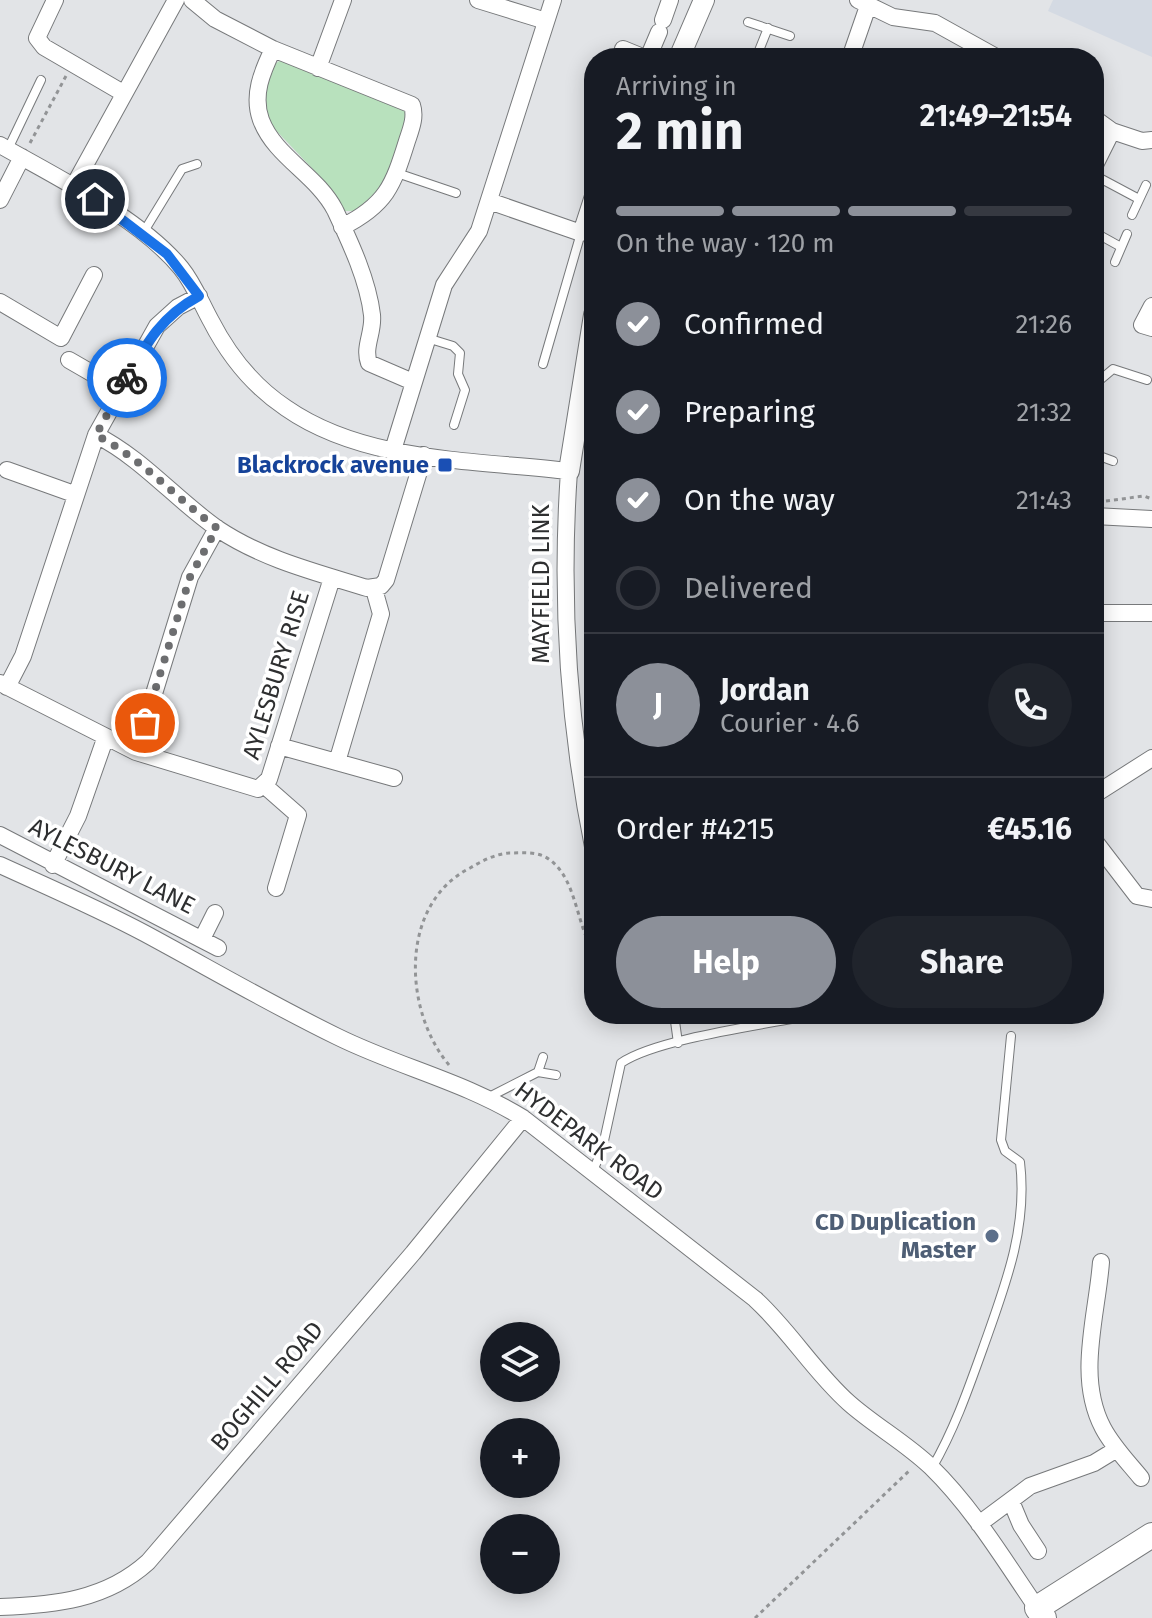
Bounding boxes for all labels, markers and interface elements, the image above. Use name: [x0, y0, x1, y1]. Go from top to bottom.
text: Arriving in: [616, 71, 737, 102]
text: 21:49–21:54: [920, 98, 1072, 134]
text: 2 min: [616, 100, 744, 163]
pin: [61, 165, 129, 233]
icon: home: [73, 177, 117, 221]
text: On the way · 120 m: [616, 228, 835, 259]
icon: check: [616, 302, 660, 346]
text: Confirmed: [684, 306, 824, 342]
text: 21:26: [1016, 309, 1072, 340]
courier: [87, 338, 167, 418]
icon: bike: [105, 356, 149, 400]
icon: check: [616, 390, 660, 434]
text: Preparing: [684, 394, 815, 430]
text: 21:32: [1016, 397, 1072, 428]
place label: Blackrock avenue: [237, 451, 429, 479]
marker: Blackrock avenue: [436, 456, 454, 474]
icon: check: [616, 478, 660, 522]
text: On the way: [684, 482, 835, 518]
text: 21:43: [1016, 485, 1072, 516]
street label: MAYFIELD LINK: [527, 503, 555, 664]
text: Delivered: [684, 570, 813, 606]
street label: AYLESBURY RISE: [237, 587, 315, 763]
button: phone: [988, 663, 1072, 747]
text: Jordan: [720, 672, 810, 708]
text: J: [653, 687, 663, 723]
pin: [111, 689, 179, 757]
icon: bag: [123, 701, 167, 745]
text: Courier · 4.6: [720, 708, 860, 739]
text: Order #4215: [616, 811, 774, 847]
text: €45.16: [987, 811, 1072, 847]
street label: AYLESBURY LANE: [24, 812, 200, 920]
button: Help: [616, 916, 836, 1008]
button: Share: [852, 916, 1072, 1008]
street label: HYDEPARK ROAD: [509, 1076, 669, 1206]
place label: CD Duplication Master: [815, 1208, 976, 1264]
marker: CD Duplication Master: [983, 1227, 1001, 1245]
street label: BOGHILL ROAD: [205, 1316, 329, 1456]
map controls: [480, 1322, 560, 1594]
button: layers: [480, 1322, 560, 1402]
button: +: [480, 1418, 560, 1498]
button: −: [480, 1514, 560, 1594]

